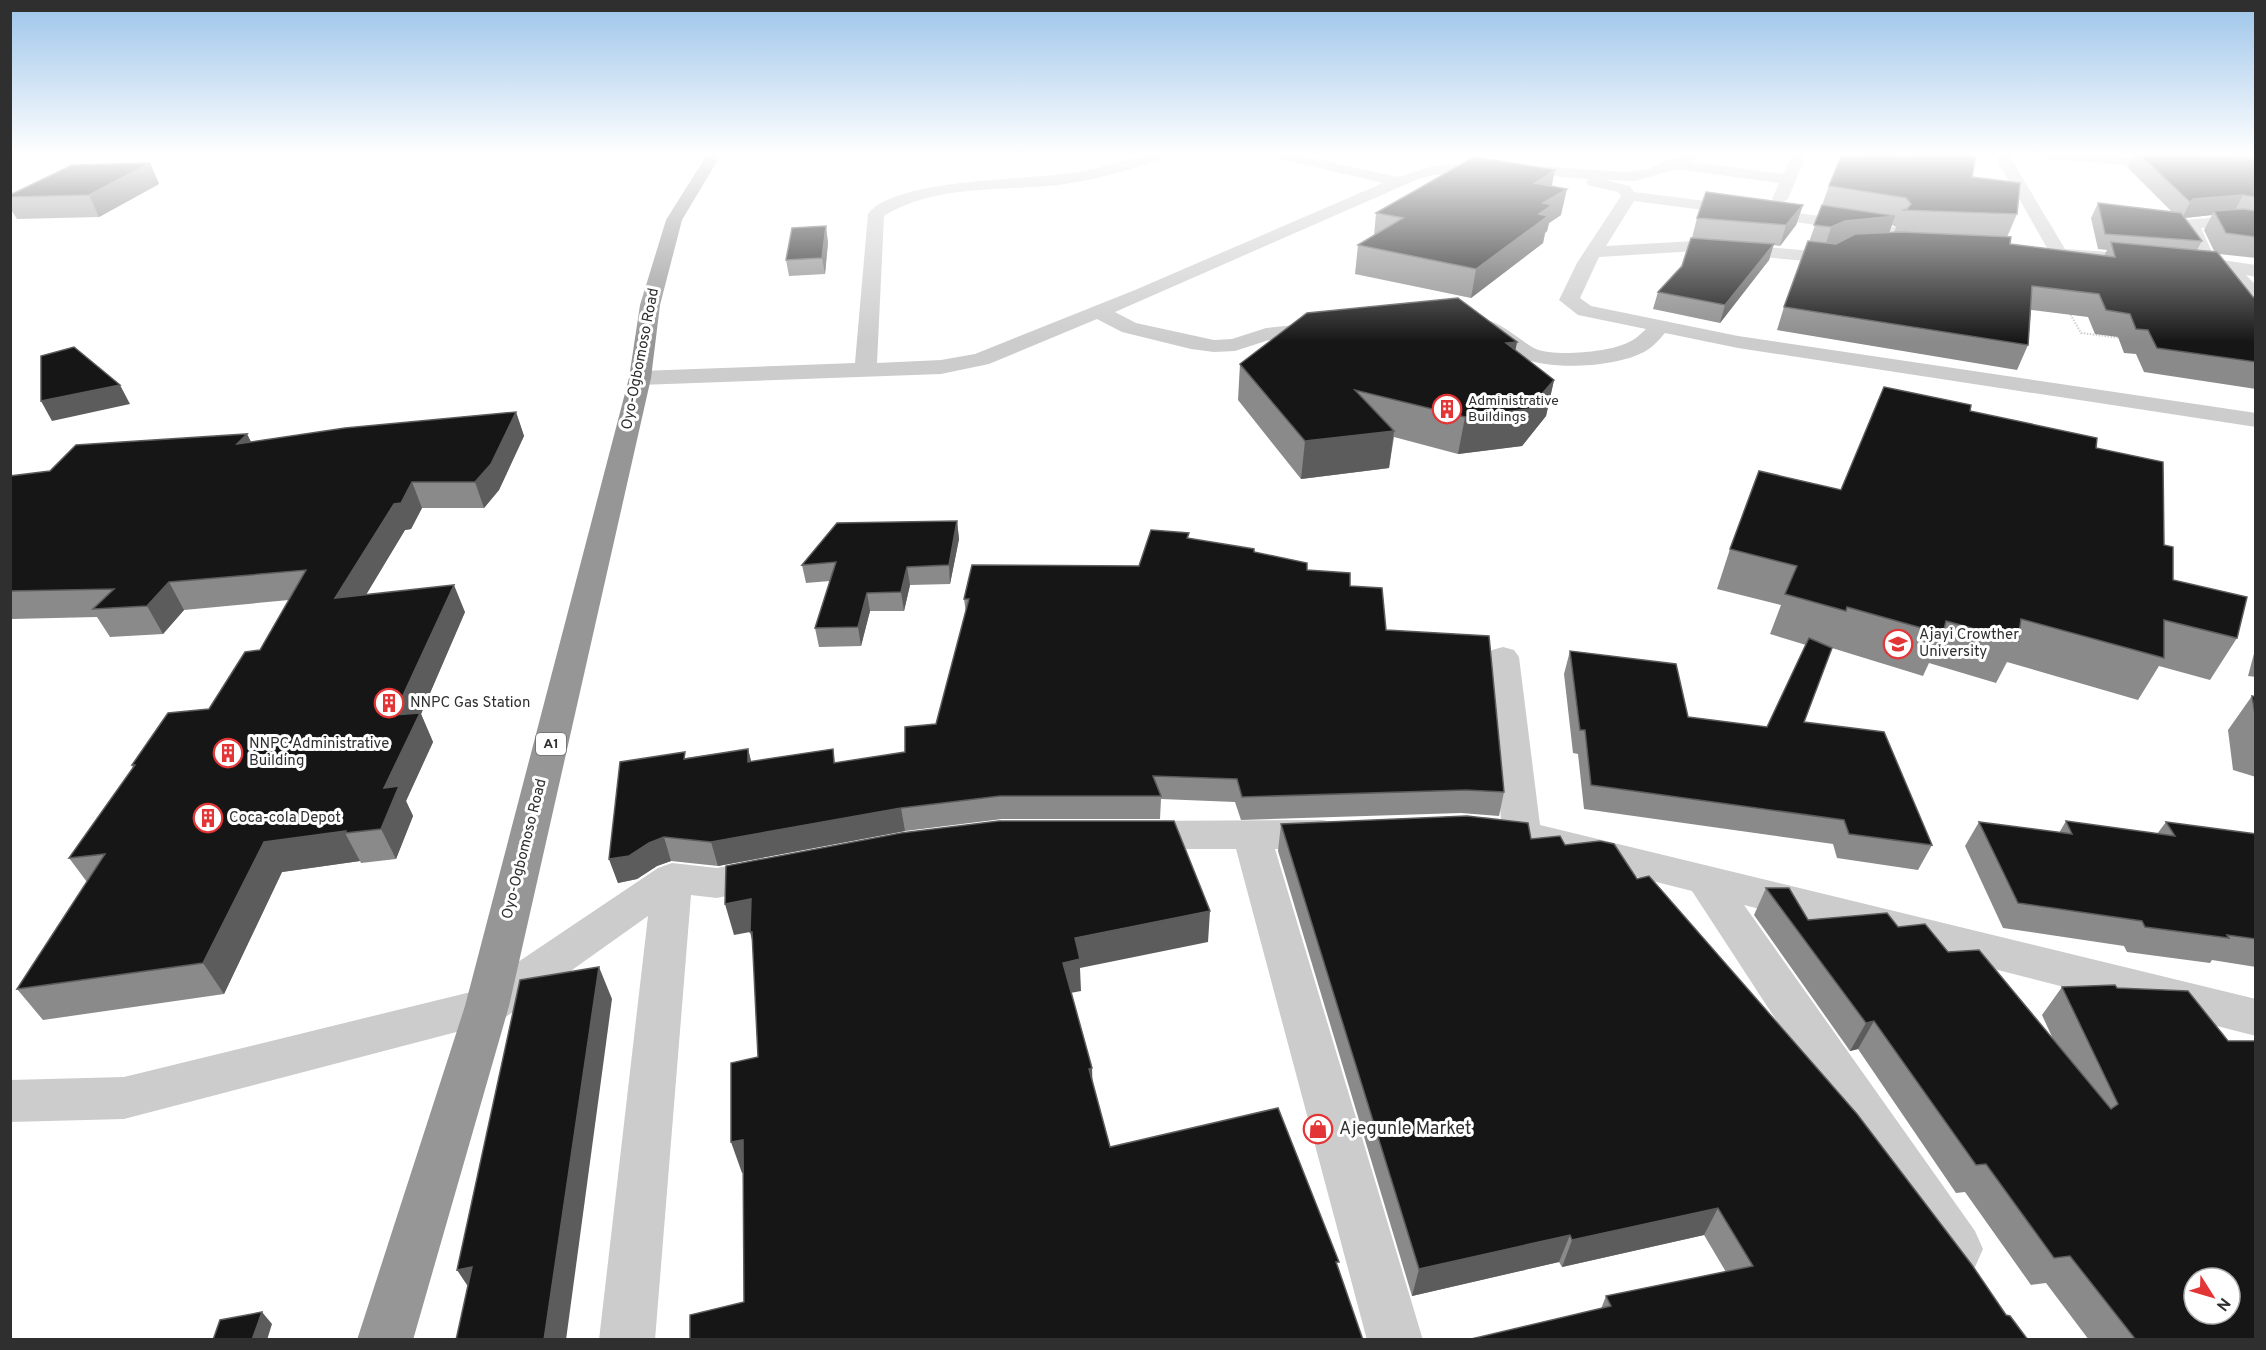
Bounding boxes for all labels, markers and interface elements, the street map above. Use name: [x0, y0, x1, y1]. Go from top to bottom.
street label: Oyo-Ogbomoso Road: [618, 287, 664, 431]
building icon: Administrative Buildings: [1431, 393, 1463, 425]
place label: Administrative Buildings: [1468, 393, 1559, 426]
place label: Ajayi Crowther University: [1919, 626, 2019, 662]
school or university icon: Ajayi Crowther University: [1882, 628, 1914, 660]
building icon: NNPC Gas Station: [373, 687, 405, 719]
place label: NNPC Gas Station: [410, 694, 530, 713]
road number: A1: [536, 733, 566, 755]
place label: NNPC Administrative Building: [249, 735, 389, 771]
building icon: NNPC Administrative Building: [212, 737, 244, 769]
street label: Oyo-Ogbomoso Road: [498, 777, 552, 921]
building icon: Coca-cola Depot: [192, 802, 224, 834]
place label: Coca-cola Depot: [229, 809, 341, 828]
shop icon: Ajegunle Market: [1302, 1113, 1334, 1145]
place label: Ajegunle Market: [1339, 1118, 1472, 1141]
north arrow: [2182, 1266, 2242, 1326]
text: N: [2211, 1293, 2234, 1314]

